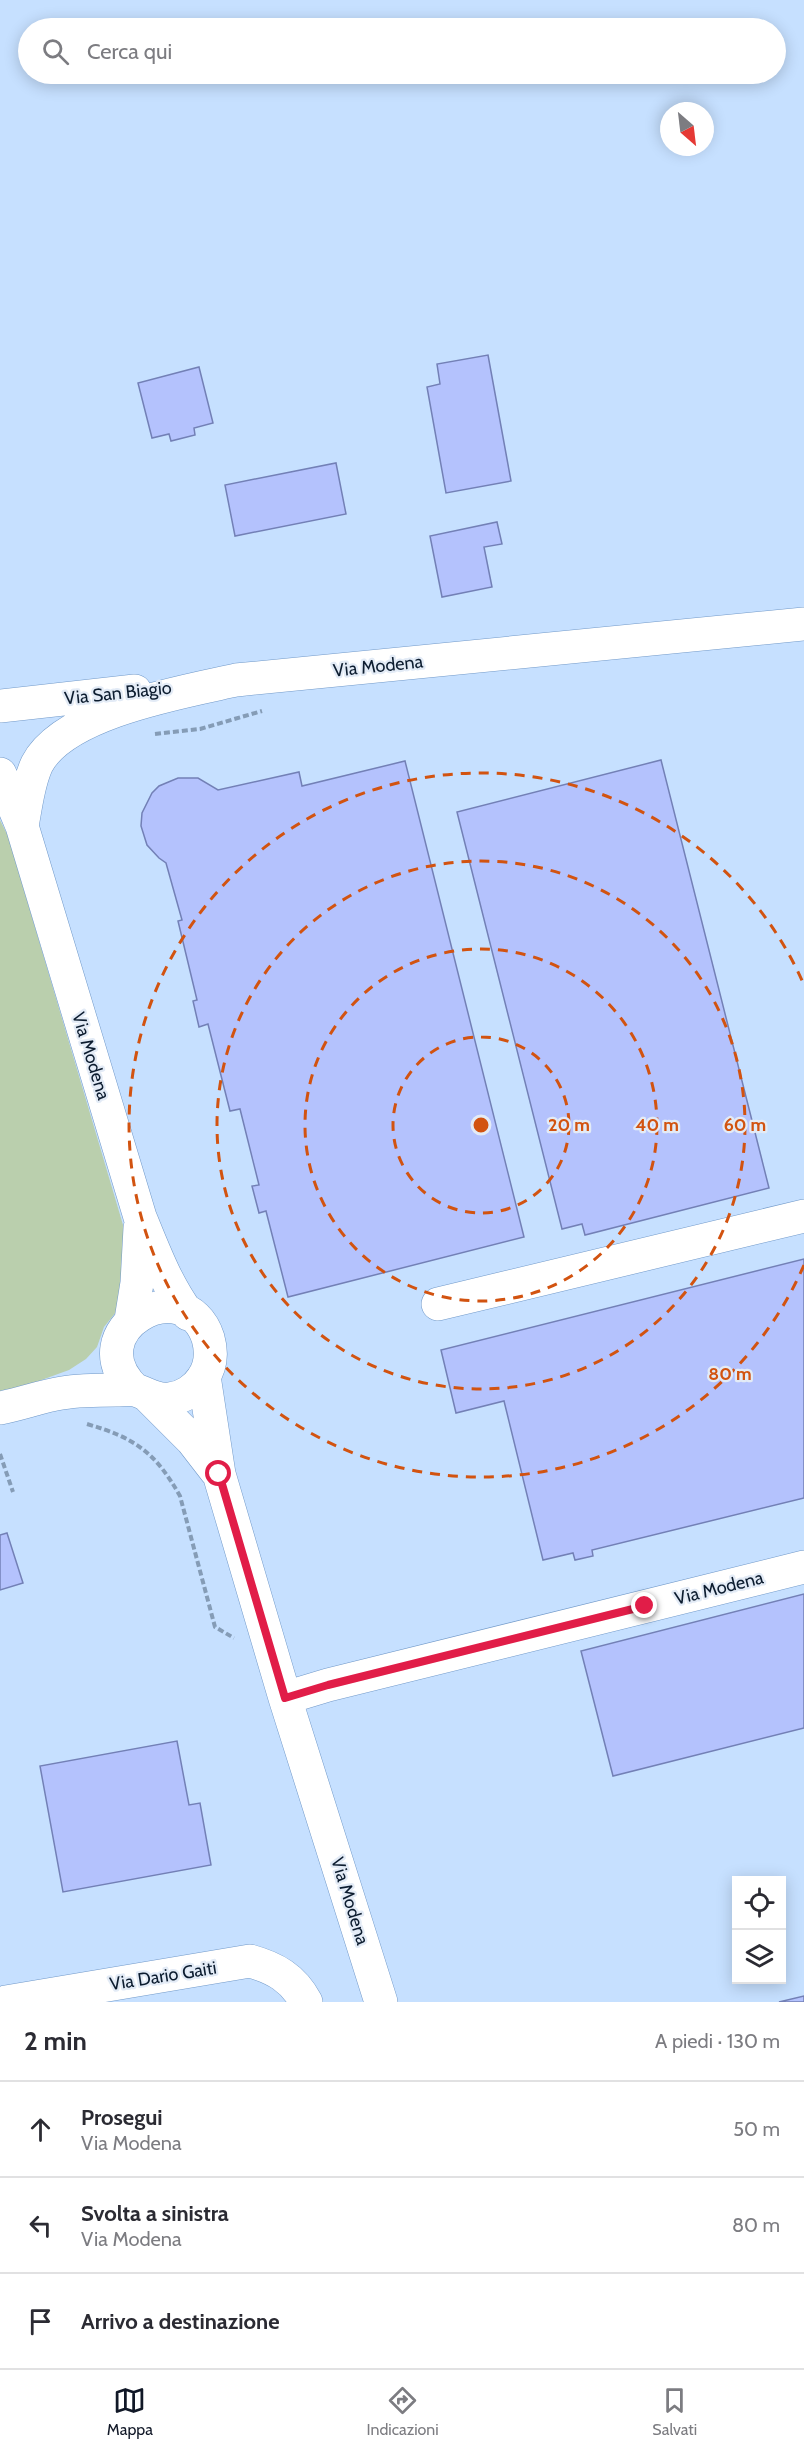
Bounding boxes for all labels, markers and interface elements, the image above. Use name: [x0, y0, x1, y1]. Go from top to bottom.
search box: [18, 18, 786, 84]
icon: search: [39, 35, 72, 68]
text: Cerca qui: [87, 38, 172, 65]
north arrow: [660, 102, 714, 156]
street label: Via Modena: [332, 650, 424, 682]
street label: Via San Biagio: [63, 676, 173, 710]
street label: Via Modena: [67, 1010, 115, 1103]
text: 20 m: [548, 1114, 590, 1136]
text: 40 m: [635, 1114, 679, 1136]
text: 60 m: [724, 1114, 766, 1136]
centre of rings: [471, 1115, 491, 1135]
text: 80 m: [708, 1363, 752, 1385]
route start: [205, 1460, 231, 1486]
street label: Via Modena: [672, 1566, 766, 1610]
route end: [631, 1592, 657, 1618]
street label: Via Modena: [326, 1855, 374, 1948]
map controls: [732, 1876, 786, 1984]
button: locate: [732, 1876, 786, 1930]
button: layers: [732, 1930, 786, 1984]
street label: Via Dario Gaiti: [108, 1957, 218, 1995]
text: 2 min: [24, 2025, 87, 2057]
text: A piedi · 130 m: [655, 2029, 780, 2053]
text: Prosegui: [81, 2104, 163, 2131]
icon: ahead: [24, 2113, 57, 2146]
text: 50 m: [733, 2117, 780, 2141]
text: Via Modena: [81, 2131, 182, 2155]
text: Svolta a sinistra: [81, 2200, 229, 2227]
icon: left: [24, 2209, 57, 2242]
text: 80 m: [732, 2213, 780, 2237]
text: Via Modena: [81, 2227, 182, 2251]
icon: arrive: [24, 2305, 57, 2338]
text: Arrivo a destinazione: [81, 2308, 279, 2335]
tab: Mappa: [107, 2384, 153, 2439]
tab: Indicazioni: [367, 2384, 439, 2439]
tab: Salvati: [652, 2384, 697, 2439]

